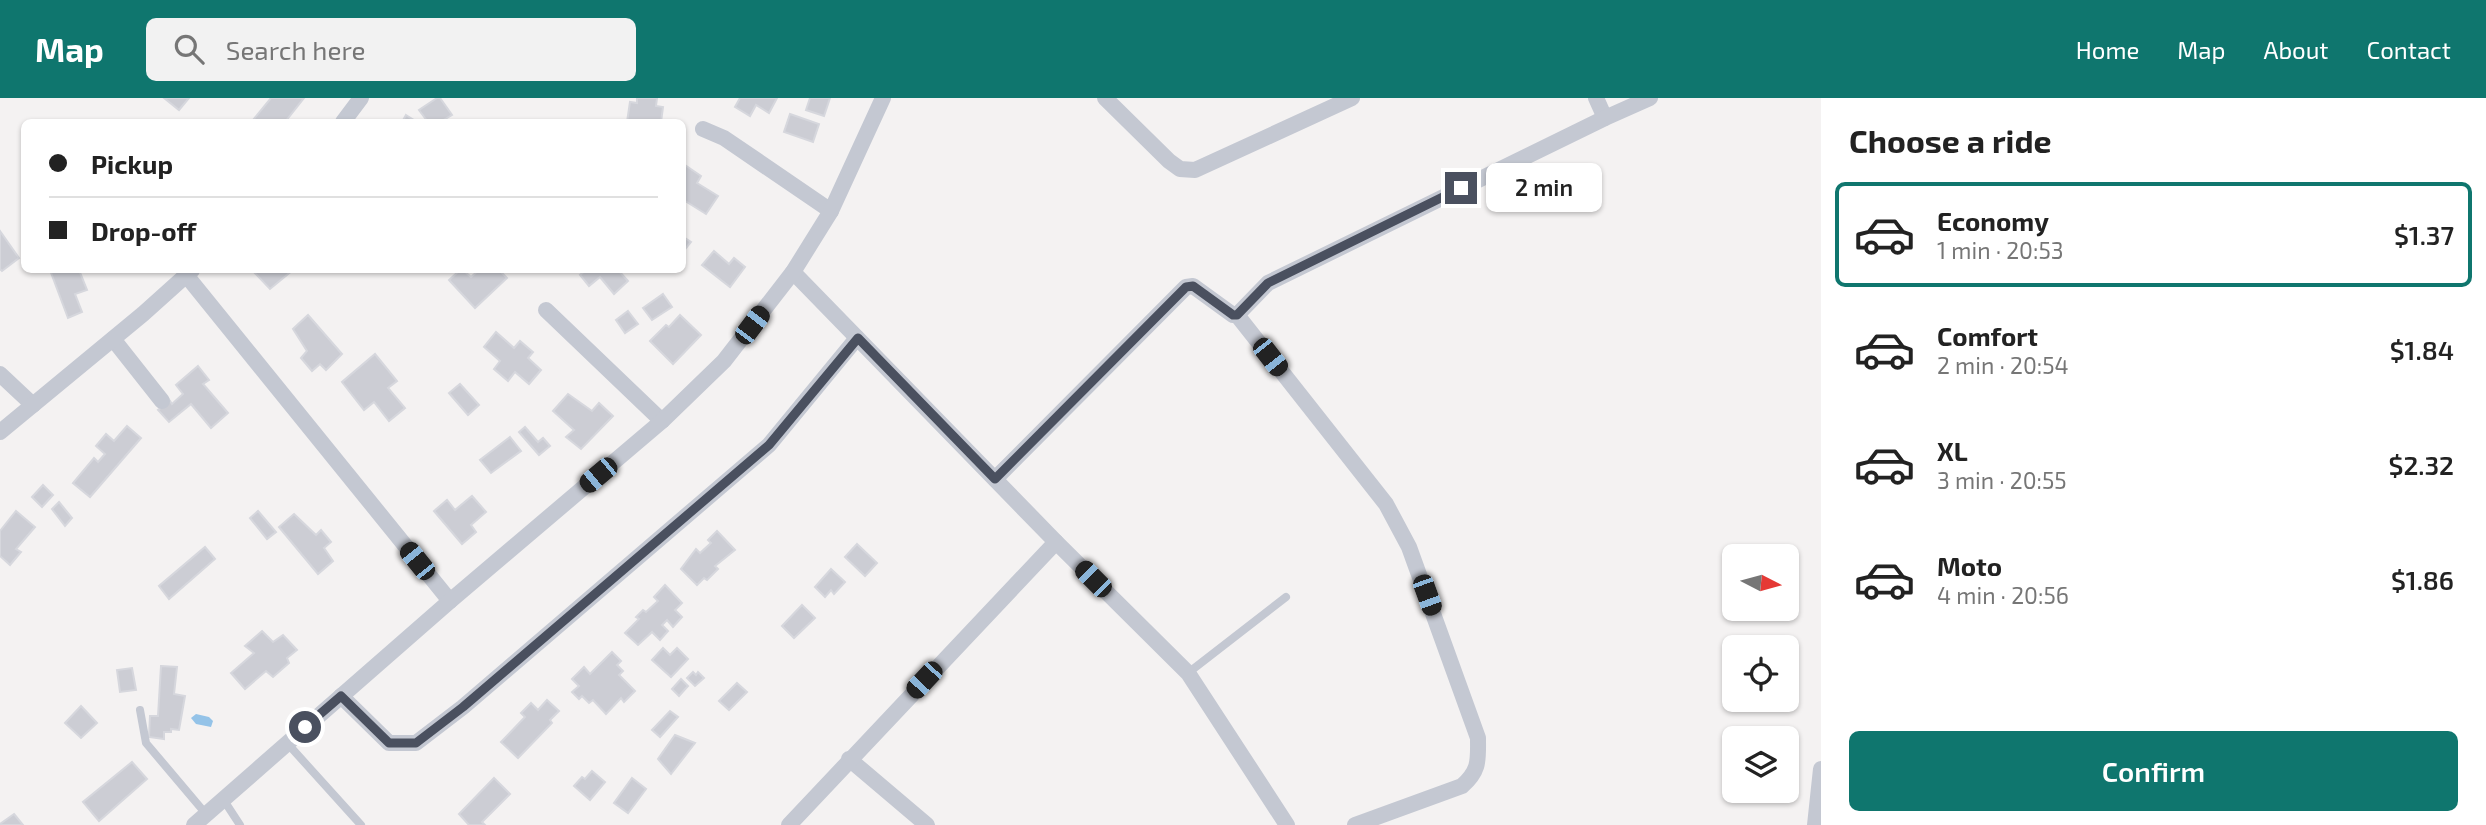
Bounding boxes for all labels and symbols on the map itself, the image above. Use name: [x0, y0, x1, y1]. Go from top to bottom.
callout: 2 min: [1486, 164, 1601, 212]
route end: [1445, 172, 1477, 204]
car: [731, 302, 774, 348]
car: [1249, 334, 1292, 380]
car: [576, 453, 621, 497]
car: [396, 538, 439, 584]
north arrow: [1722, 544, 1799, 621]
car: [1071, 557, 1116, 601]
car: [1410, 572, 1445, 618]
car: [902, 657, 947, 703]
route start: [289, 711, 321, 743]

